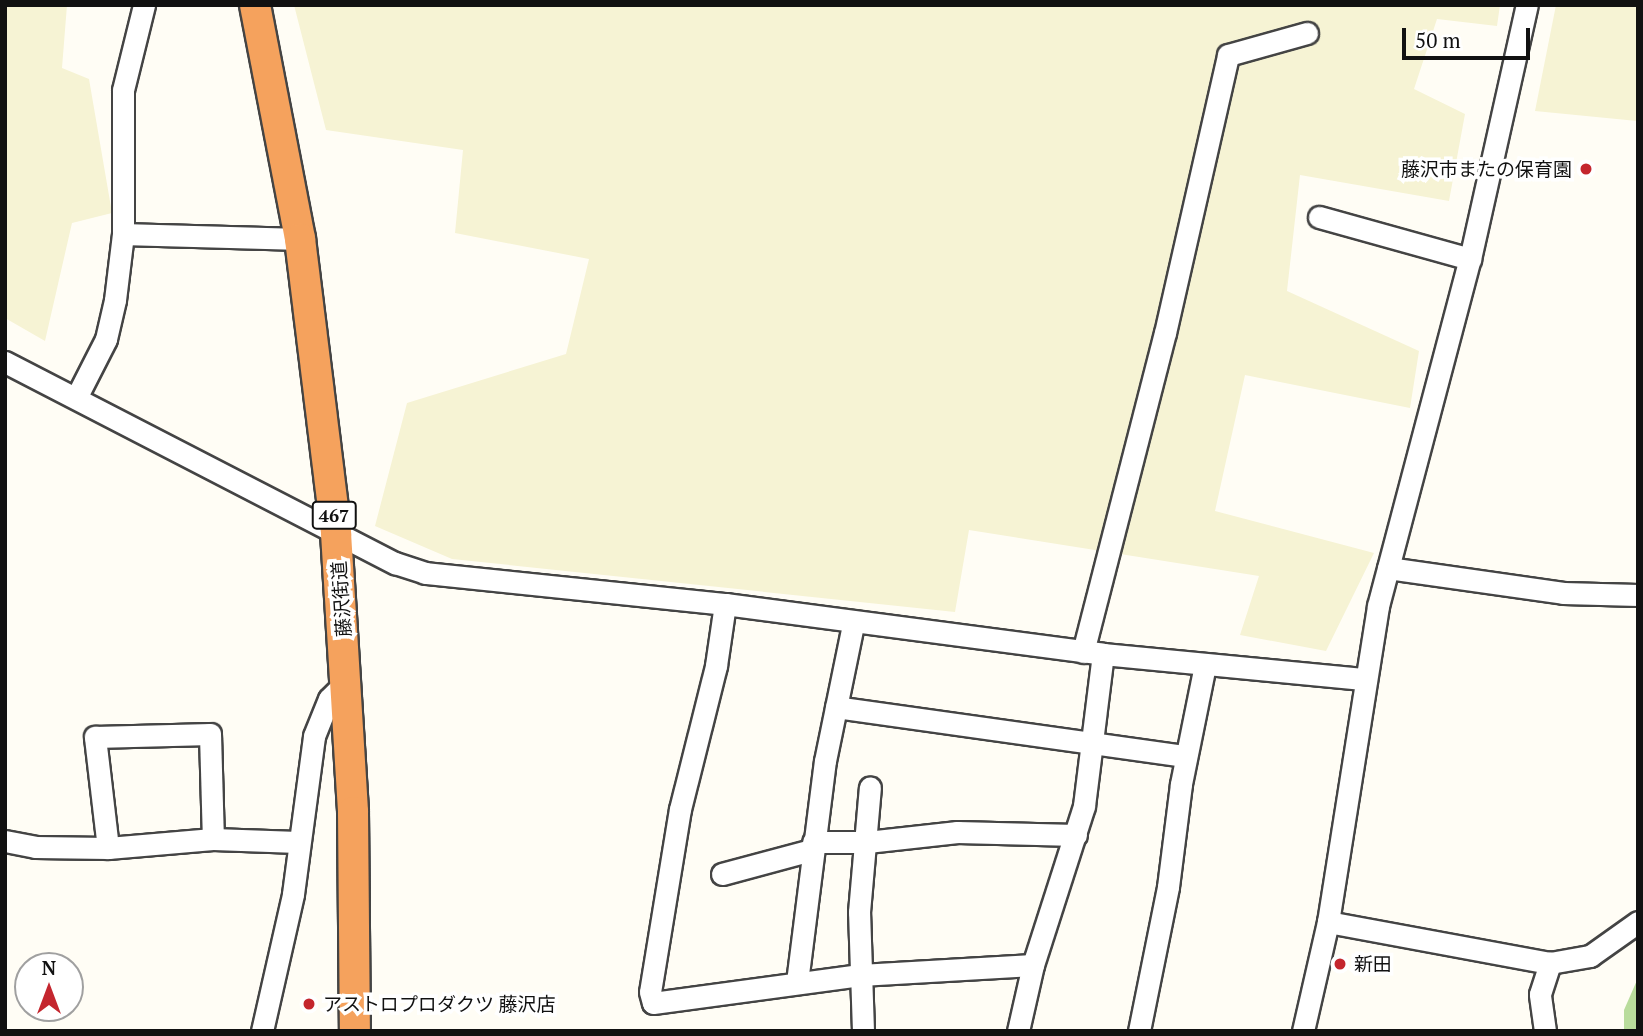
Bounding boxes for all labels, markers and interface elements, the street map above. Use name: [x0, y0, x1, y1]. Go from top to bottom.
scale bar: [1405, 14, 1533, 58]
text: 50 m: [1415, 26, 1461, 54]
place label: 藤沢市またの保育園: [1401, 158, 1572, 180]
marker: 藤沢市またの保育園: [1578, 161, 1594, 177]
road number: 467: [311, 500, 357, 530]
street label: 藤沢街道: [327, 560, 355, 638]
north arrow: [14, 952, 84, 1022]
place label: 新田: [1354, 953, 1392, 975]
text: N: [42, 955, 56, 980]
marker: 新田: [1332, 956, 1348, 972]
place label: アストロプロダクツ 藤沢店: [323, 993, 556, 1015]
marker: アストロプロダクツ 藤沢店: [301, 996, 317, 1012]

